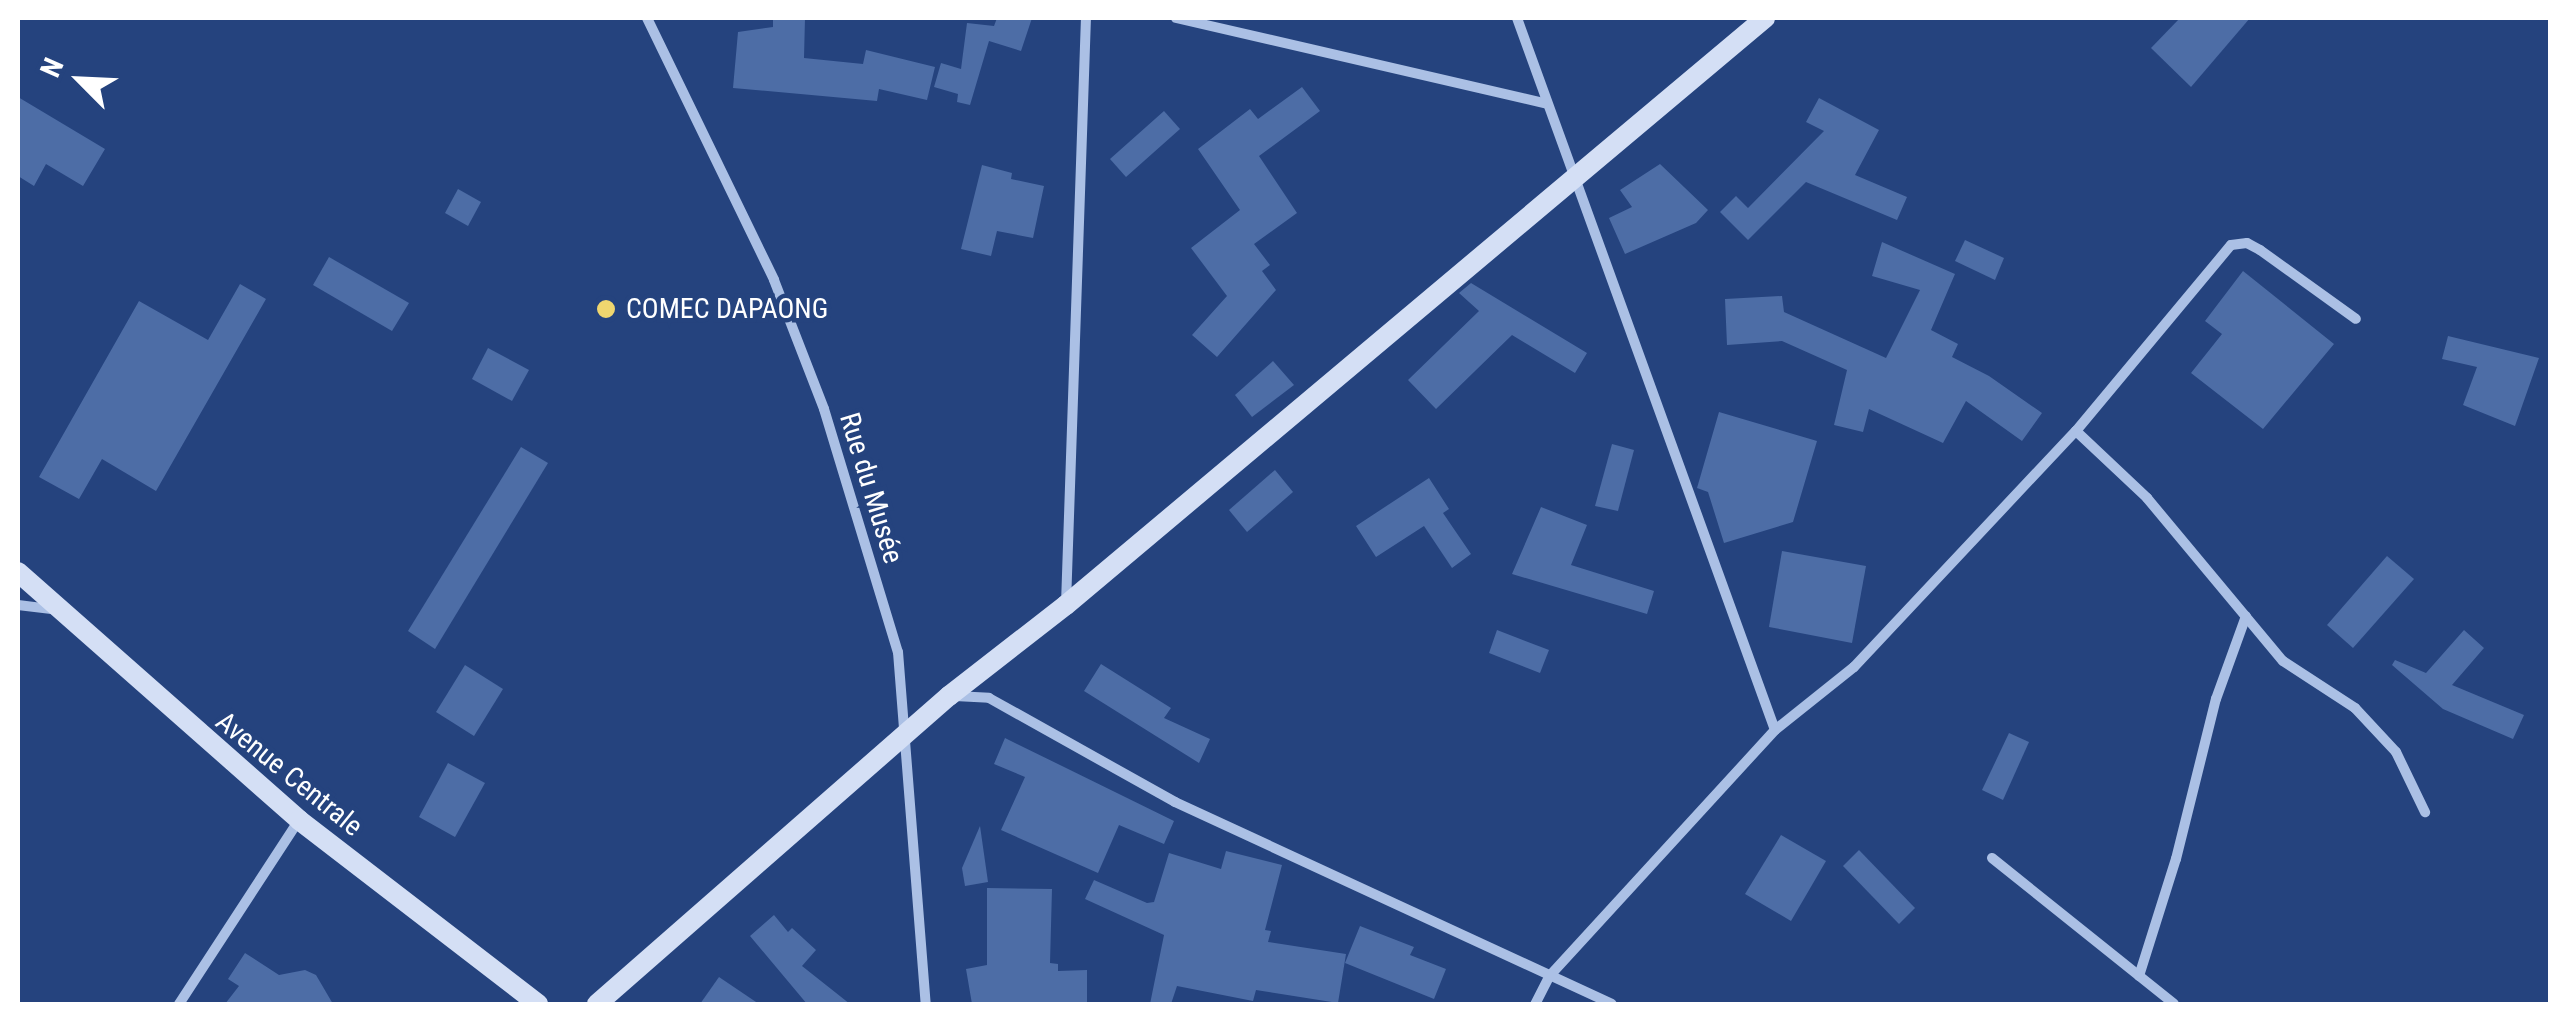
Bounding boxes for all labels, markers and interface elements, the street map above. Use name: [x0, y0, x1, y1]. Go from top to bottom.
north arrow: [30, 30, 130, 130]
text: N: [34, 53, 71, 82]
place label: COMEC DAPAONG: [626, 292, 828, 326]
marker: COMEC DAPAONG: [595, 298, 617, 320]
street label: Rue du Musée: [832, 409, 910, 567]
street label: Avenue Centrale: [209, 705, 369, 843]

